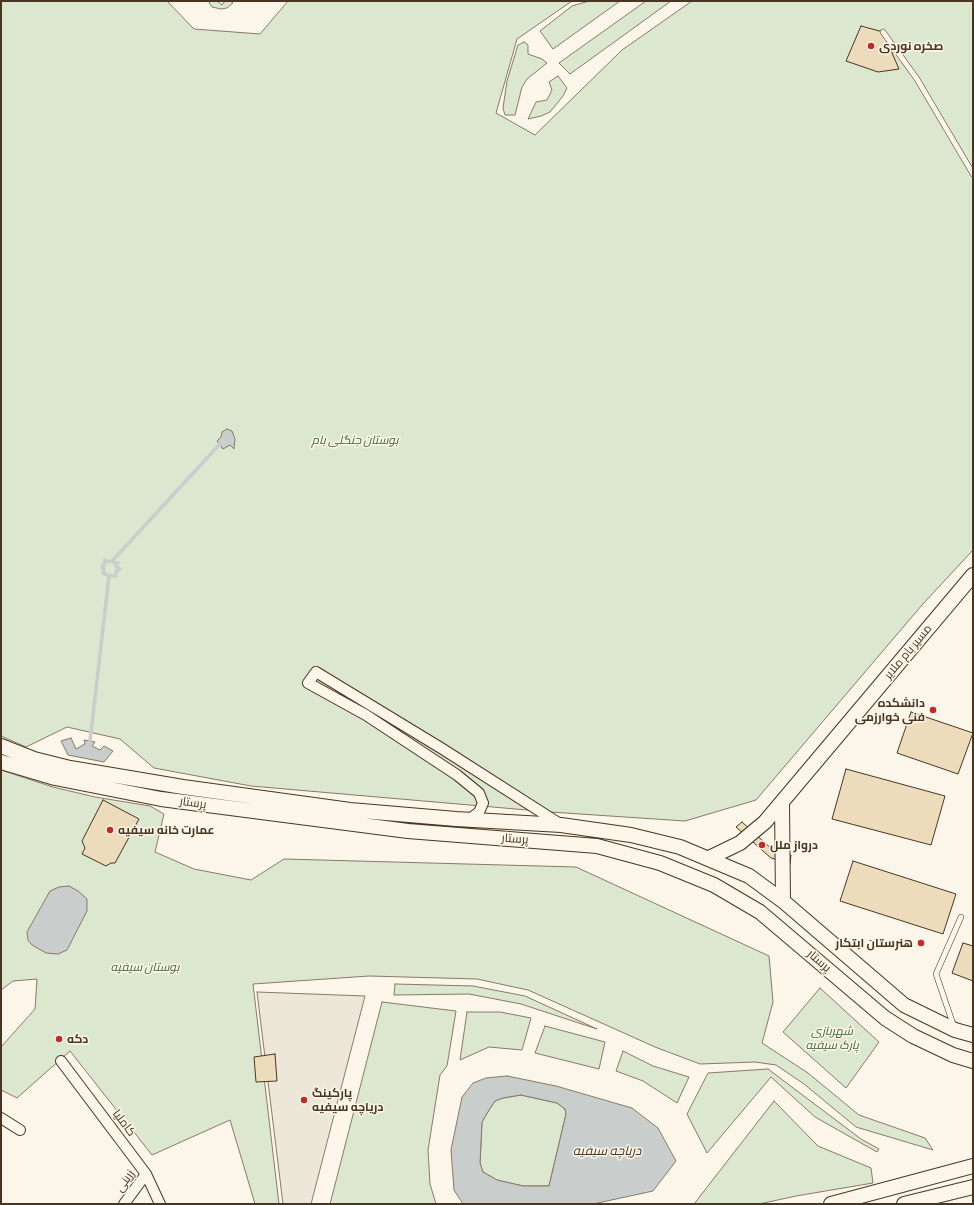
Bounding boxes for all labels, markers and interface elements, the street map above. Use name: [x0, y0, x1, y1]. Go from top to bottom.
place label: صخره نوردی: [879, 39, 943, 53]
marker: صخره نوردی: [866, 41, 876, 51]
park label: بوستان جنگلی بام: [312, 433, 398, 447]
street label: مسیر بام ملایر: [881, 622, 935, 682]
place label: دانشکده فنی خوارزمی: [855, 696, 925, 724]
marker: دانشکده فنی خوارزمی: [928, 705, 938, 715]
street label: پرستار: [179, 794, 207, 812]
place label: عمارت خانه سیفیه: [118, 823, 215, 837]
marker: عمارت خانه سیفیه: [105, 825, 115, 835]
street label: پرستار: [501, 831, 529, 847]
place label: درواز ملل: [770, 838, 818, 852]
marker: درواز ملل: [757, 840, 767, 850]
place label: هنرستان ابتکار: [835, 936, 913, 950]
marker: هنرستان ابتکار: [916, 938, 926, 948]
street label: پرستار: [804, 947, 834, 975]
park label: بوستان سیفیه: [111, 960, 179, 974]
park label: شهربازی پارک سیفیه: [805, 1024, 859, 1052]
place label: دکه: [67, 1032, 88, 1046]
marker: دکه: [54, 1034, 64, 1044]
place label: پارکینگ دریاچه سیفیه: [312, 1086, 383, 1114]
marker: پارکینگ دریاچه سیفیه: [299, 1095, 309, 1105]
street label: کاملیا: [109, 1107, 139, 1139]
water label: دریاچه سیفیه: [573, 1143, 641, 1159]
street label: زرینی: [112, 1167, 138, 1195]

